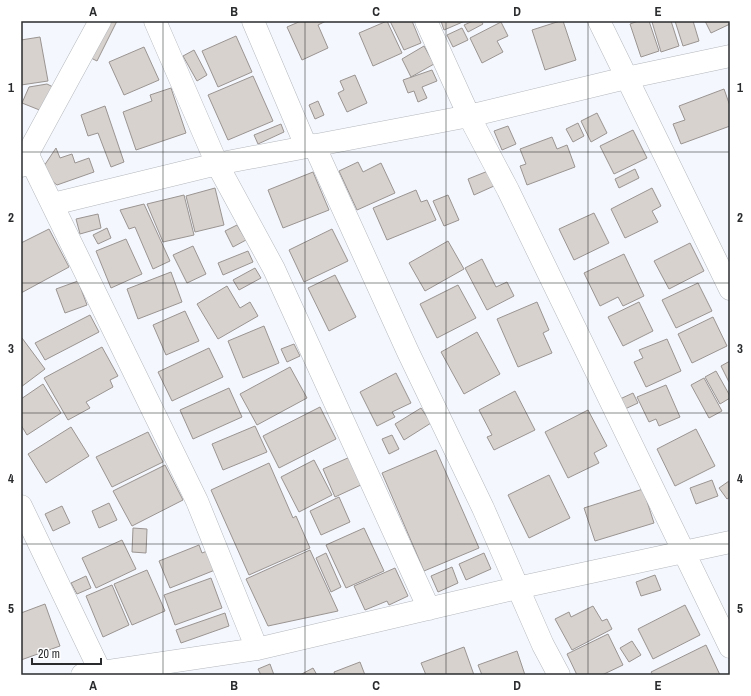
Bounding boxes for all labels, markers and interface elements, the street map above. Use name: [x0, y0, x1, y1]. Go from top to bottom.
text: A: [89, 3, 97, 20]
text: B: [230, 3, 238, 20]
text: C: [372, 3, 380, 20]
text: D: [513, 3, 521, 20]
text: E: [654, 3, 662, 20]
text: 1: [8, 79, 14, 96]
text: 1: [737, 79, 743, 96]
text: 2: [8, 209, 14, 226]
text: 2: [737, 209, 743, 226]
text: 3: [8, 340, 14, 357]
text: 3: [737, 340, 743, 357]
text: 4: [8, 470, 14, 487]
text: 4: [737, 470, 743, 487]
text: 5: [8, 600, 14, 617]
text: 5: [737, 600, 743, 617]
scale bar: [32, 640, 101, 666]
text: 20 m: [38, 646, 60, 662]
text: A: [89, 677, 97, 694]
text: B: [230, 677, 238, 694]
text: C: [372, 677, 380, 694]
text: D: [513, 677, 521, 694]
text: E: [654, 677, 662, 694]

